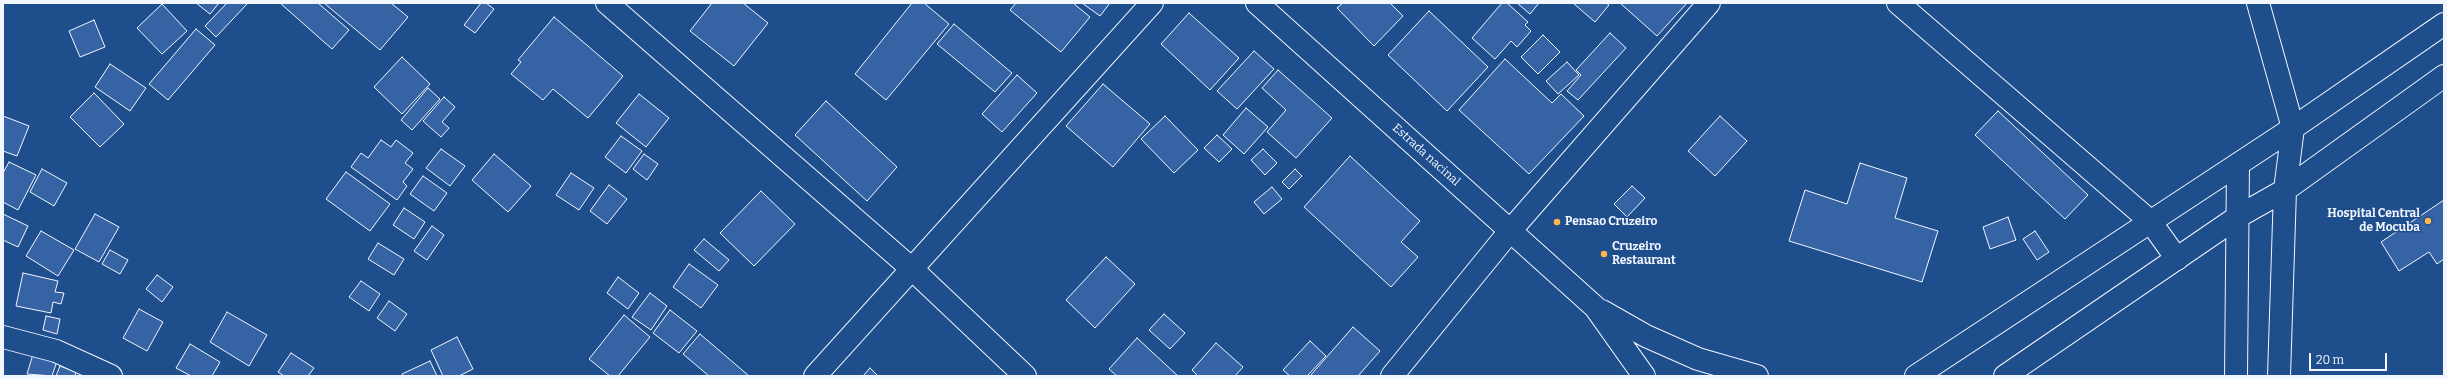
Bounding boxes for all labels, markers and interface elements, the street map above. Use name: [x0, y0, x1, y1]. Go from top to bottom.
street label: Estrada nacinal: [1389, 121, 1463, 189]
place label: Hospital Central de Mocuba: [2327, 207, 2420, 235]
place label: Pensao Cruzeiro: [1565, 215, 1658, 229]
marker: Hospital Central de Mocuba: [2423, 216, 2433, 226]
marker: Pensao Cruzeiro: [1552, 217, 1562, 227]
place label: Cruzeiro Restaurant: [1612, 240, 1676, 268]
marker: Cruzeiro Restaurant: [1599, 249, 1609, 259]
scale bar: [2311, 345, 2389, 371]
text: 20 m: [2316, 353, 2344, 367]

